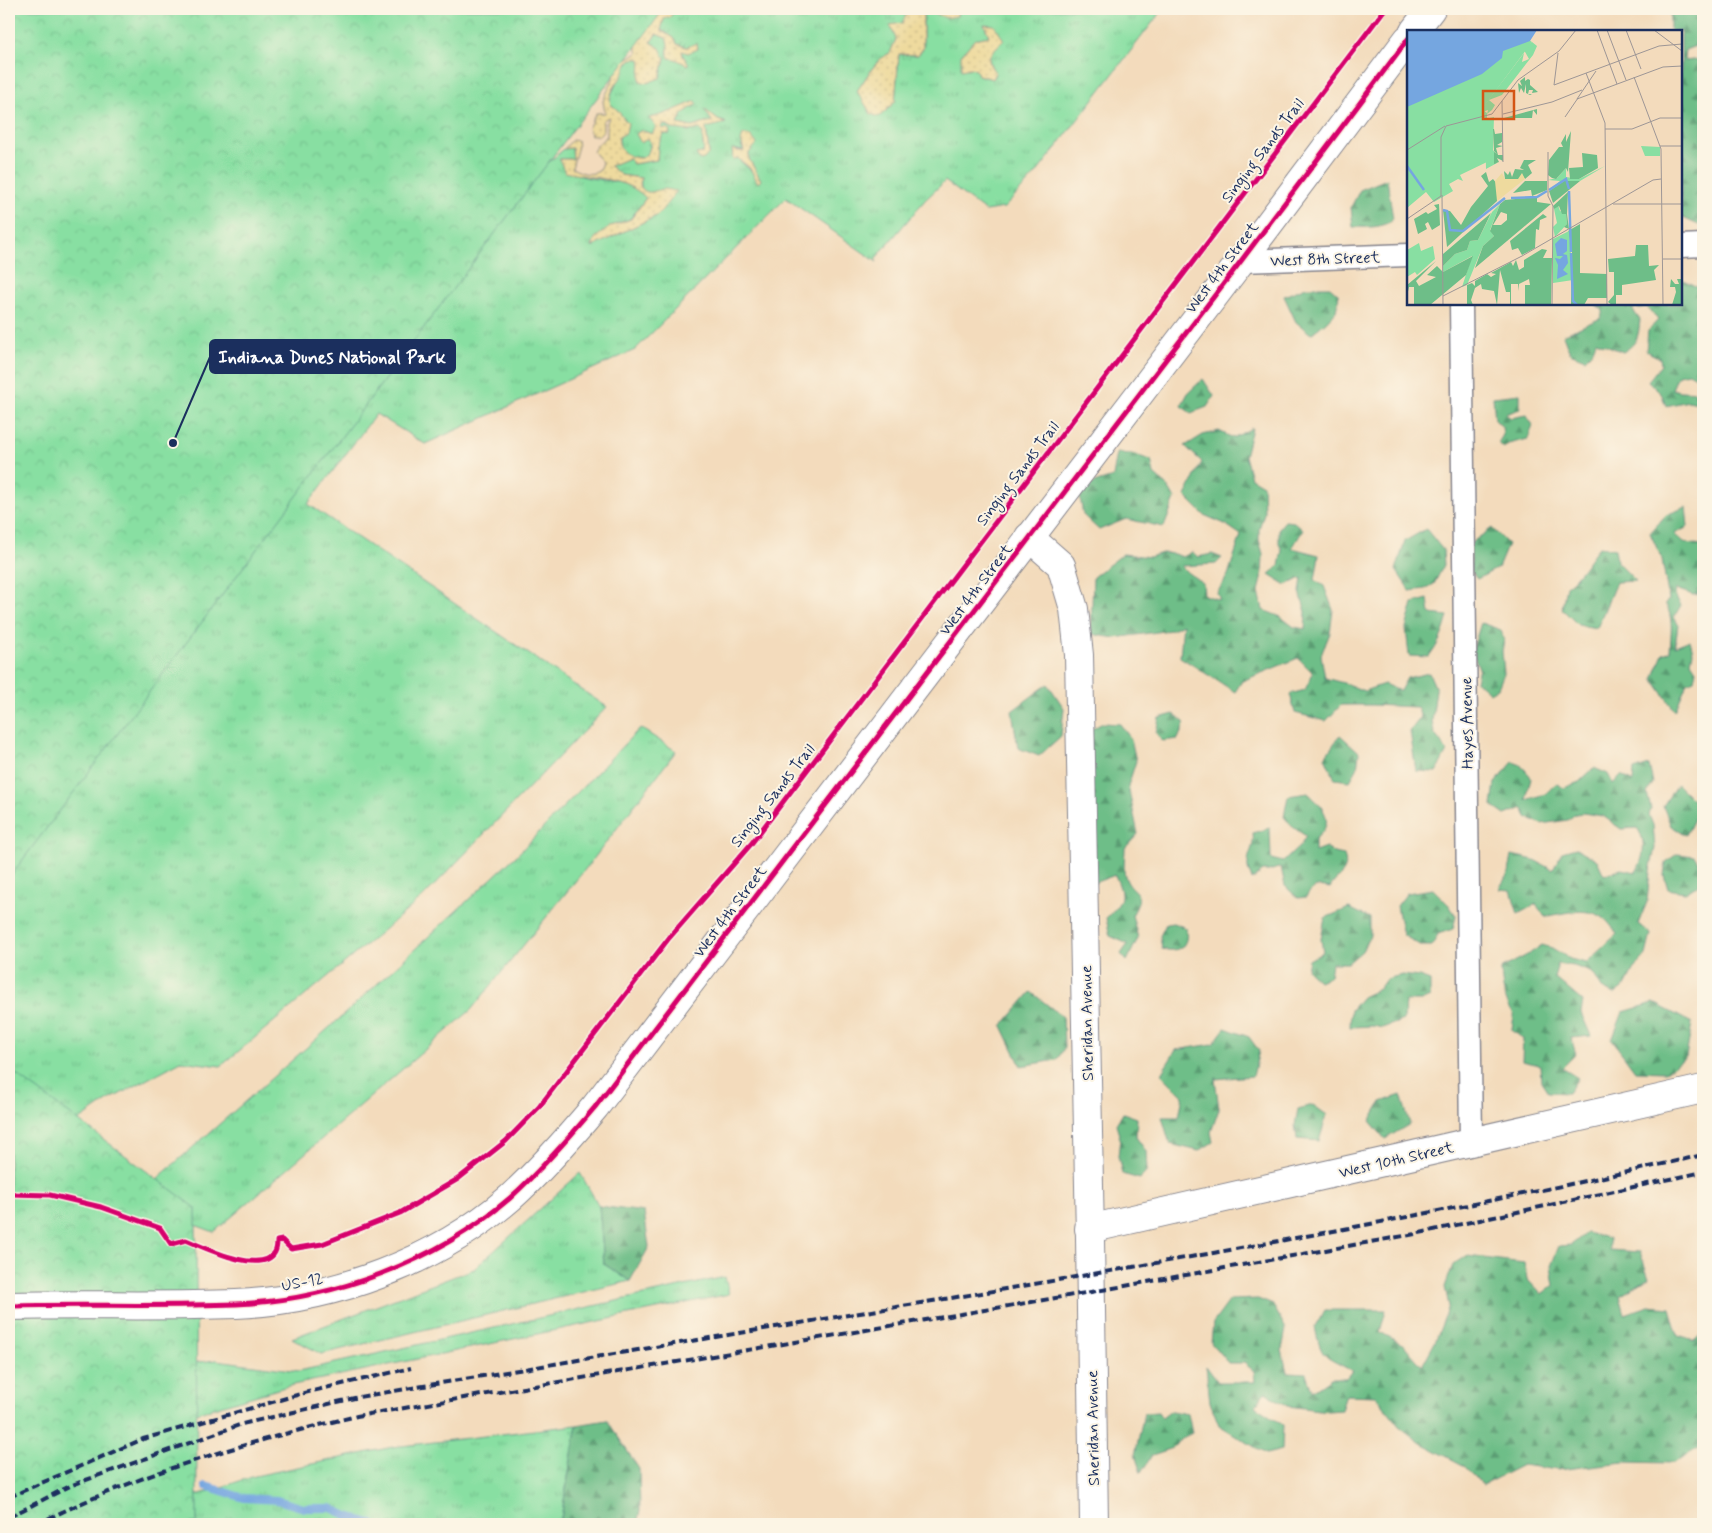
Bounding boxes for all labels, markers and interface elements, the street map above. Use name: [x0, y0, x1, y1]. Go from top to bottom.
inset map: [1407, 30, 1682, 305]
street label: Singing Sands Trail: [1217, 94, 1310, 208]
street label: West 4th Street: [1181, 217, 1264, 318]
street label: West 8th Street: [1270, 247, 1381, 272]
callout: Indiana Dunes National Park: [210, 340, 455, 373]
text: Indiana Dunes National Park: [218, 346, 447, 370]
street label: Singing Sands Trail: [972, 417, 1065, 531]
street label: West 4th Street: [935, 539, 1018, 640]
street label: Hayes Avenue: [1456, 676, 1479, 769]
street label: Singing Sands Trail: [726, 740, 821, 853]
street label: West 4th Street: [689, 861, 772, 962]
street label: Sheridan Avenue: [1076, 965, 1099, 1081]
street label: West 10th Street: [1337, 1137, 1456, 1184]
street label: US-12: [280, 1268, 325, 1297]
street label: Sheridan Avenue: [1082, 1370, 1105, 1486]

